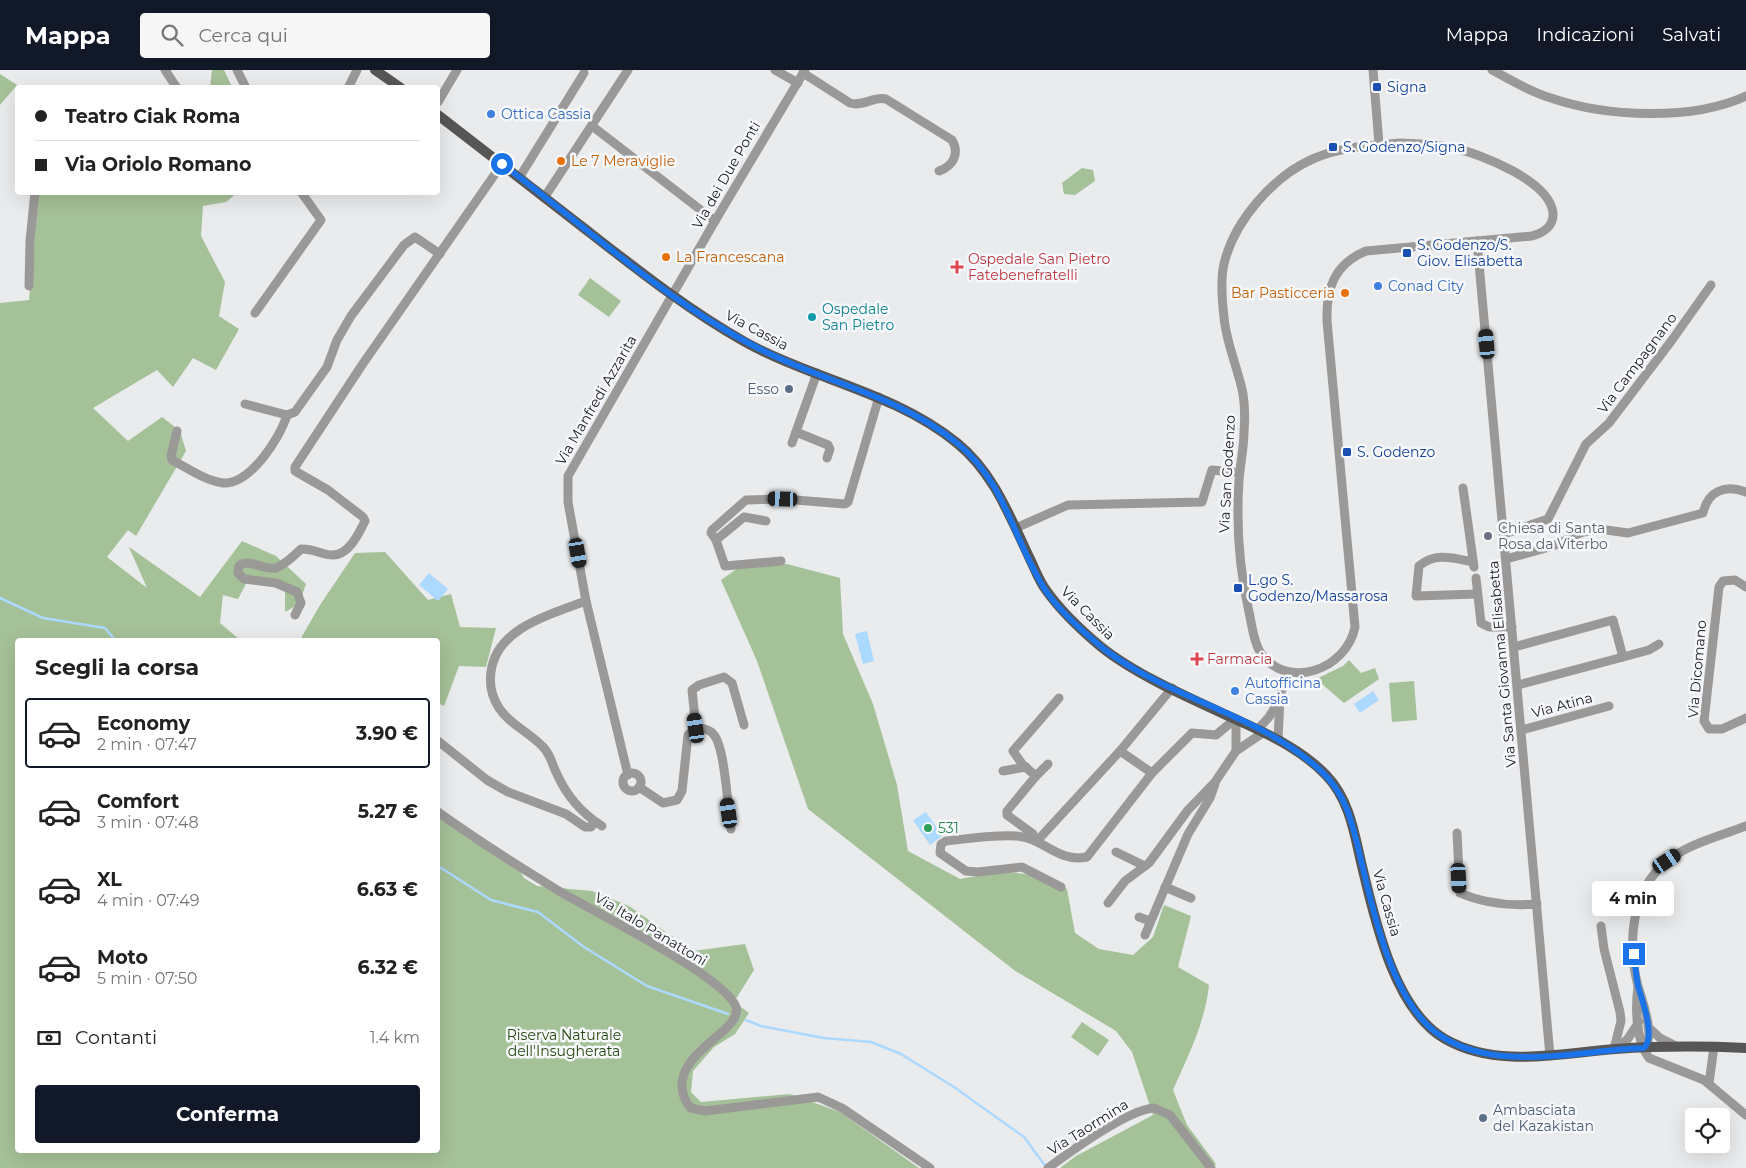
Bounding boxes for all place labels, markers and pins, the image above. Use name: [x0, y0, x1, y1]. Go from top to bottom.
place label: Signa: [1387, 78, 1427, 96]
marker: Signa: [1371, 81, 1383, 93]
place label: Ottica Cassia: [501, 105, 591, 123]
marker: Ottica Cassia: [485, 108, 497, 120]
place label: S. Godenzo/Signa: [1343, 138, 1465, 156]
marker: S. Godenzo/Signa: [1327, 141, 1339, 153]
place label: Le 7 Meraviglie: [571, 152, 675, 170]
marker: Le 7 Meraviglie: [555, 155, 567, 167]
place label: S. Godenzo/S. Giov. Elisabetta: [1417, 236, 1523, 270]
marker: S. Godenzo/S. Giov. Elisabetta: [1401, 247, 1413, 259]
place label: La Francescana: [676, 248, 785, 266]
place label: Ospedale San Pietro Fatebenefratelli: [968, 250, 1111, 284]
marker: La Francescana: [660, 251, 672, 263]
marker: Ospedale San Pietro Fatebenefratelli: [950, 260, 964, 274]
place label: Conad City: [1388, 277, 1464, 295]
marker: Conad City: [1372, 280, 1384, 292]
place label: Bar Pasticceria: [1231, 284, 1335, 302]
marker: Bar Pasticceria: [1339, 287, 1351, 299]
place label: Ospedale San Pietro: [822, 300, 894, 334]
marker: Ospedale San Pietro: [806, 311, 818, 323]
place label: Esso: [747, 380, 779, 398]
marker: Esso: [783, 383, 795, 395]
place label: S. Godenzo: [1357, 443, 1436, 461]
marker: S. Godenzo: [1341, 446, 1353, 458]
place label: Chiesa di Santa Rosa da Viterbo: [1498, 519, 1608, 553]
marker: Chiesa di Santa Rosa da Viterbo: [1482, 530, 1494, 542]
place label: L.go S. Godenzo/Massarosa: [1248, 571, 1388, 605]
marker: L.go S. Godenzo/Massarosa: [1232, 582, 1244, 594]
place label: Farmacia: [1207, 650, 1272, 668]
marker: Farmacia: [1191, 653, 1203, 665]
place label: Autofficina Cassia: [1245, 674, 1321, 708]
marker: Autofficina Cassia: [1229, 685, 1241, 697]
place label: 531: [938, 819, 959, 837]
marker: 531: [922, 822, 934, 834]
place label: Ambasciata del Kazakistan: [1493, 1101, 1594, 1135]
marker: Ambasciata del Kazakistan: [1477, 1112, 1489, 1124]

